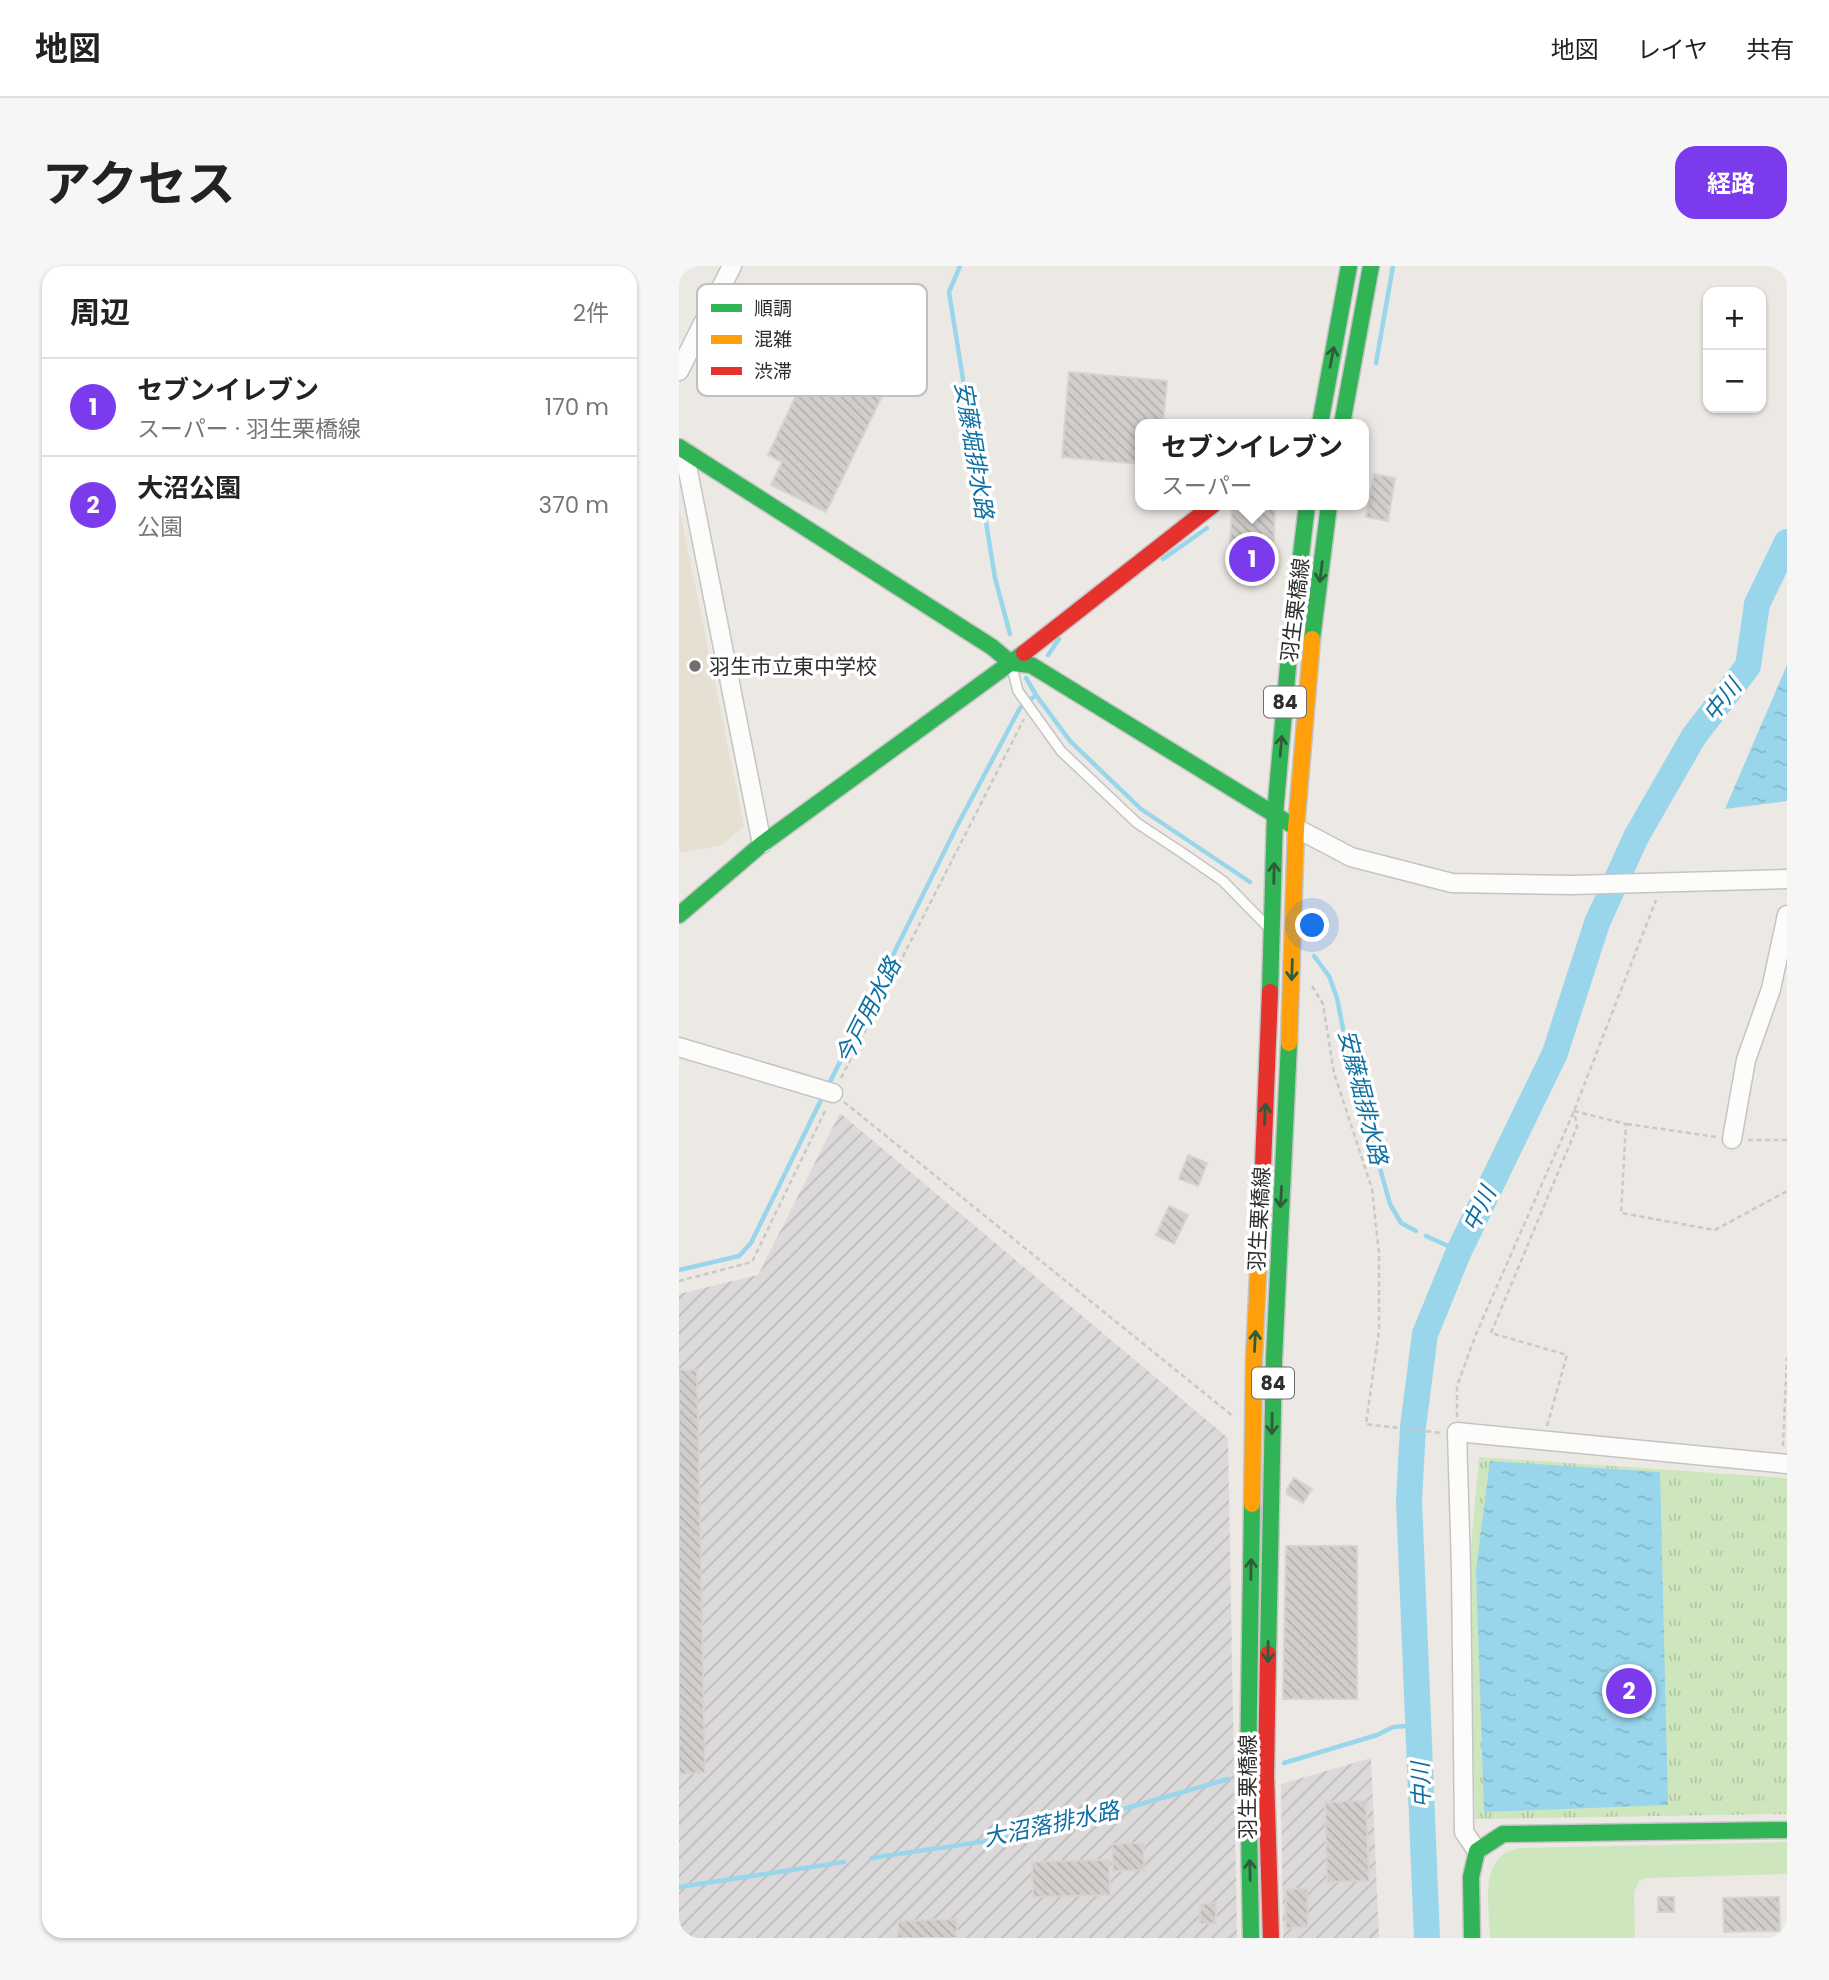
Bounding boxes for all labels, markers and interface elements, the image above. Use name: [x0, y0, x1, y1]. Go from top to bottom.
text: 地図: [35, 25, 101, 72]
text: 地図: [1551, 33, 1599, 66]
text: レイヤ: [1637, 33, 1708, 66]
text: 共有: [1746, 33, 1794, 66]
button: 経路: [1675, 146, 1787, 219]
text: アクセス: [42, 150, 236, 218]
legend: [697, 284, 927, 396]
map controls: [1703, 287, 1766, 413]
button: +: [1703, 287, 1766, 350]
text: 周辺: [70, 291, 130, 334]
text: 順調: [754, 295, 792, 322]
text: 2件: [573, 297, 609, 329]
text: 混雑: [754, 326, 792, 353]
one-way arrow: [1326, 346, 1339, 369]
button: −: [1703, 350, 1766, 413]
text: 渋滞: [754, 358, 792, 385]
text: セブンイレブン: [137, 372, 319, 408]
water label: 安藤堀排水路: [947, 379, 1001, 523]
text: 1: [89, 391, 97, 423]
text: 170 m: [545, 391, 609, 423]
text: スーパー · 羽生栗橋線: [137, 413, 361, 445]
popup: [1135, 419, 1369, 510]
text: セブンイレブン: [1161, 429, 1343, 465]
text: 大沼公園: [137, 470, 241, 506]
text: スーパー: [1161, 470, 1253, 502]
text: 2: [86, 489, 100, 521]
text: 370 m: [539, 489, 609, 521]
text: 公園: [137, 511, 183, 543]
pin: 1: [1229, 533, 1275, 585]
street label: 羽生栗橋線: [1274, 556, 1316, 664]
one-way arrow: [1314, 561, 1327, 583]
place label: 羽生市立東中学校: [709, 652, 877, 681]
marker: 羽生市立東中学校: [687, 658, 703, 674]
water label: 中川: [1695, 670, 1751, 728]
road number: 84: [1264, 686, 1306, 718]
one-way arrow: [1275, 735, 1288, 758]
one-way arrow: [1267, 862, 1280, 885]
your location: [1295, 908, 1329, 942]
water label: 今戸用水路: [828, 951, 909, 1069]
one-way arrow: [1286, 958, 1299, 981]
water label: 安藤堀排水路: [1331, 1026, 1396, 1170]
one-way arrow: [1258, 1103, 1271, 1126]
street label: 羽生栗橋線: [1242, 1166, 1276, 1272]
water label: 中川: [1455, 1179, 1505, 1237]
one-way arrow: [1275, 1185, 1288, 1208]
one-way arrow: [1248, 1330, 1261, 1353]
road number: 84: [1252, 1368, 1294, 1399]
one-way arrow: [1266, 1413, 1279, 1436]
one-way arrow: [1244, 1558, 1258, 1581]
one-way arrow: [1262, 1640, 1275, 1663]
pin: 2: [1606, 1665, 1652, 1717]
street label: 羽生栗橋線: [1233, 1735, 1262, 1840]
water label: 中川: [1404, 1758, 1438, 1809]
water label: 大沼落排水路: [980, 1794, 1124, 1854]
one-way arrow: [1243, 1859, 1257, 1882]

